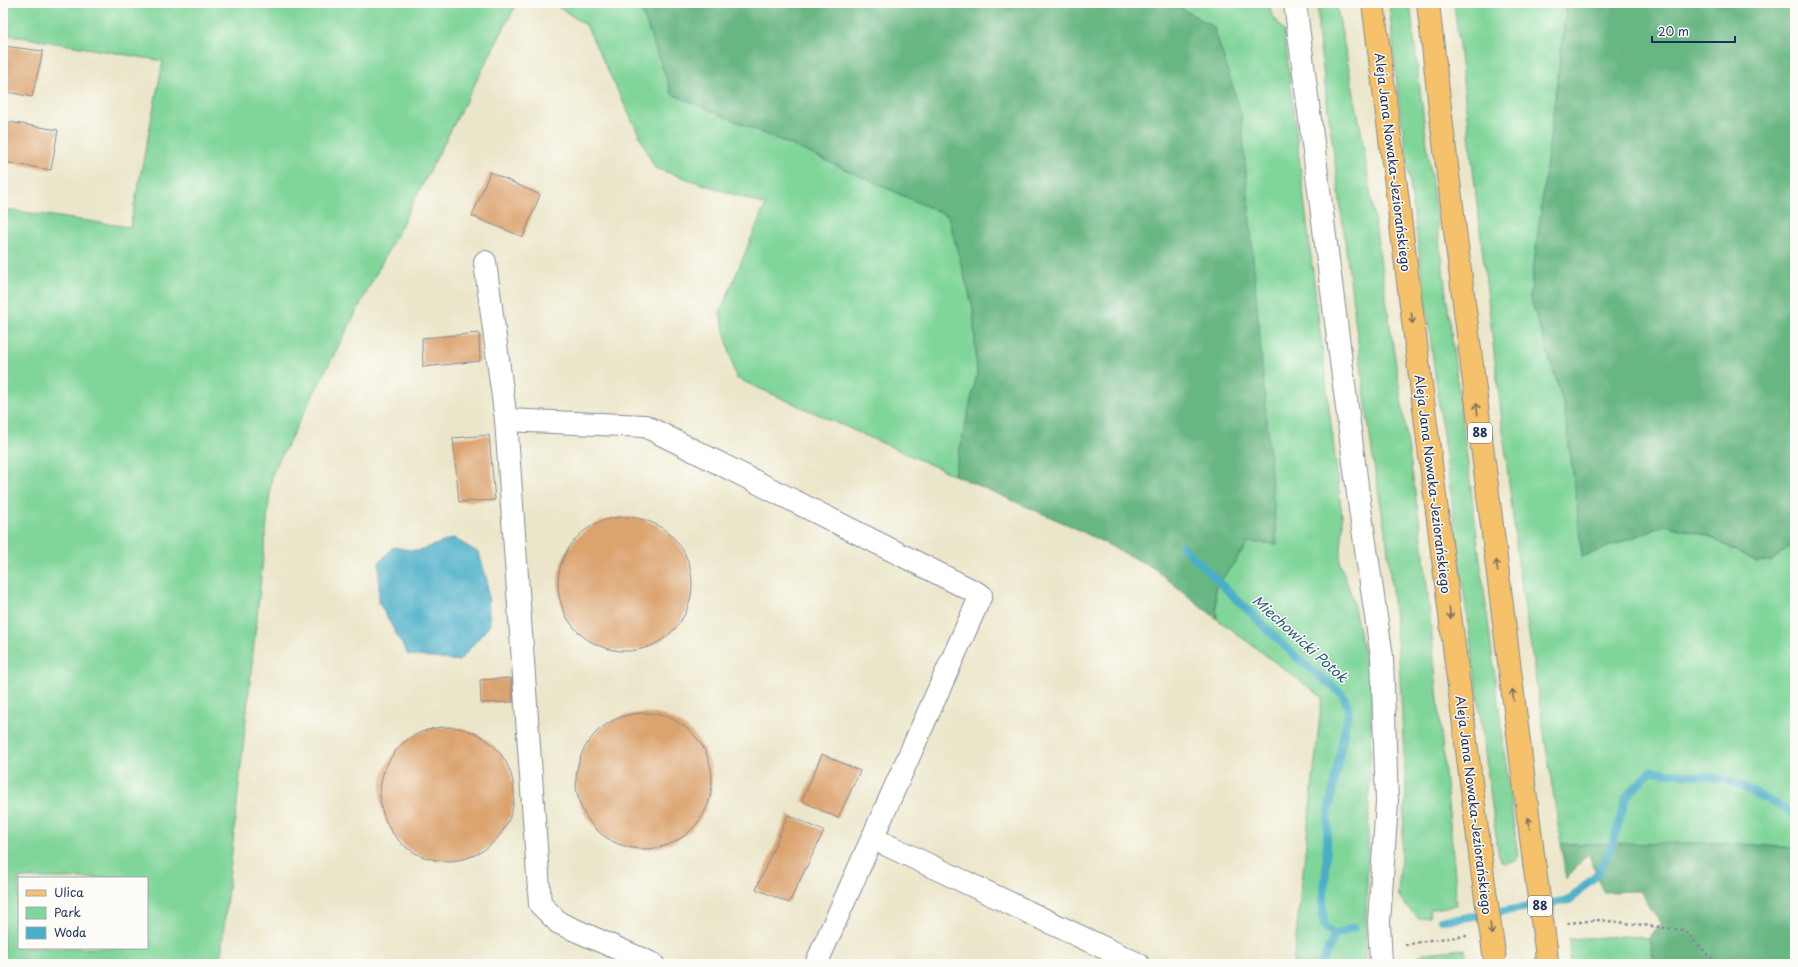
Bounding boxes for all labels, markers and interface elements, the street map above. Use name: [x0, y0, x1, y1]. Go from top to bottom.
scale bar: [1652, 18, 1735, 44]
text: 20 m: [1658, 22, 1689, 40]
street label: Aleja Jana Nowaka-Jeziorańskiego: [1371, 51, 1416, 272]
one-way arrow: [1409, 311, 1416, 324]
street label: Aleja Jana Nowaka-Jeziorańskiego: [1411, 373, 1456, 594]
one-way arrow: [1473, 403, 1481, 416]
road number: 88: [1468, 423, 1492, 443]
one-way arrow: [1493, 559, 1501, 572]
water label: Miechowicki Potok: [1248, 590, 1353, 688]
one-way arrow: [1446, 606, 1454, 619]
one-way arrow: [1509, 688, 1517, 701]
street label: Aleja Jana Nowaka-Jeziorańskiego: [1452, 694, 1497, 915]
one-way arrow: [1526, 817, 1533, 830]
legend: [18, 877, 148, 949]
text: Ulica: [54, 883, 84, 901]
road number: 88: [1528, 896, 1552, 916]
text: Park: [54, 903, 81, 921]
one-way arrow: [1487, 922, 1495, 935]
text: Woda: [54, 923, 87, 941]

